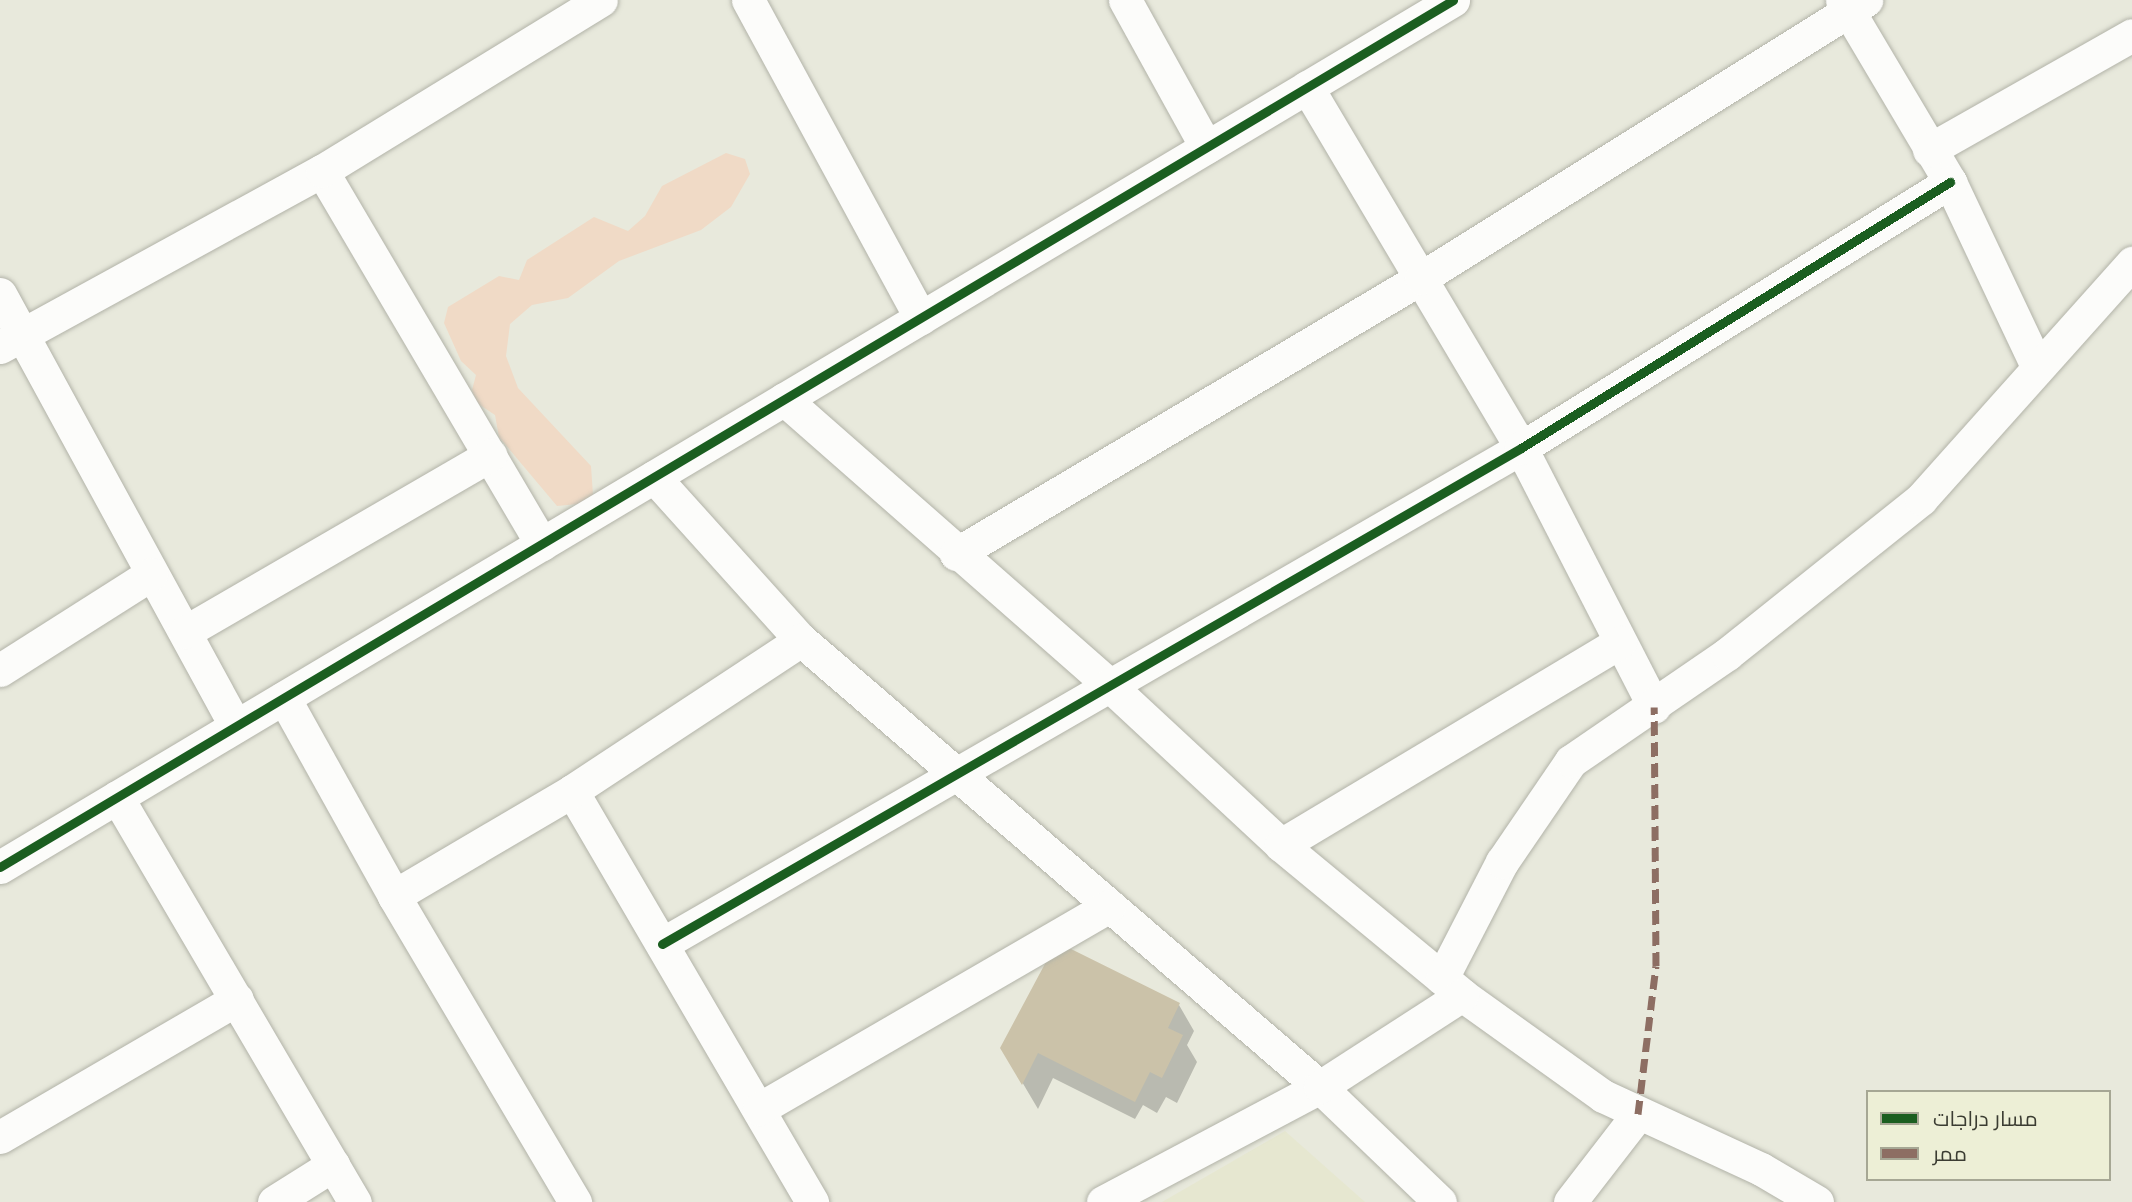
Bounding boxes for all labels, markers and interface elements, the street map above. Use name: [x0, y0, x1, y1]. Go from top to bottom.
legend: [1866, 1090, 2111, 1181]
text: مسار دراجات: [1933, 1104, 2038, 1133]
text: ممر: [1933, 1139, 1967, 1168]

